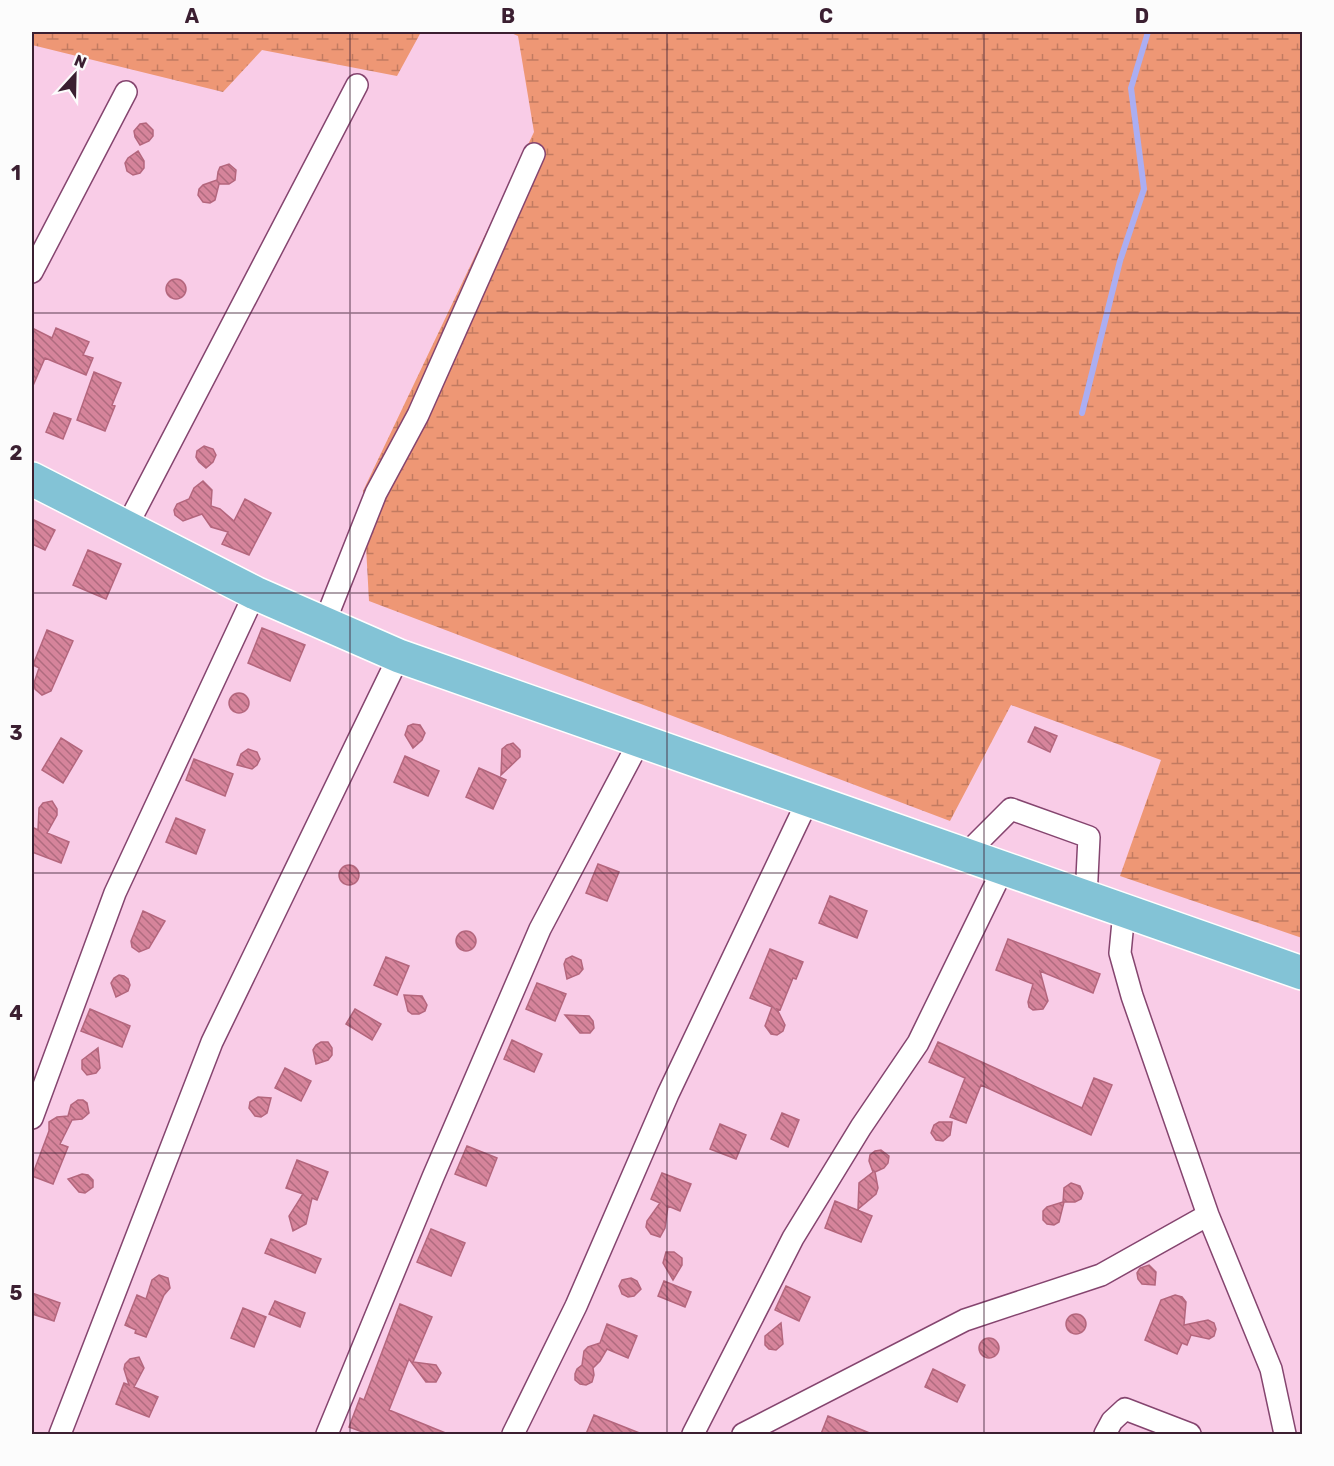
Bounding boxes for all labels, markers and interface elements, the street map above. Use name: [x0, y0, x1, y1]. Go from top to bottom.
text: A: [185, 4, 200, 28]
text: B: [501, 4, 515, 28]
text: C: [819, 4, 833, 28]
text: D: [1135, 4, 1149, 28]
north arrow: [45, 45, 105, 105]
text: N: [72, 51, 89, 73]
text: 1: [11, 161, 21, 185]
text: 2: [10, 441, 23, 465]
text: 3: [9, 721, 23, 745]
text: 4: [9, 1001, 23, 1025]
text: 5: [10, 1281, 23, 1305]

